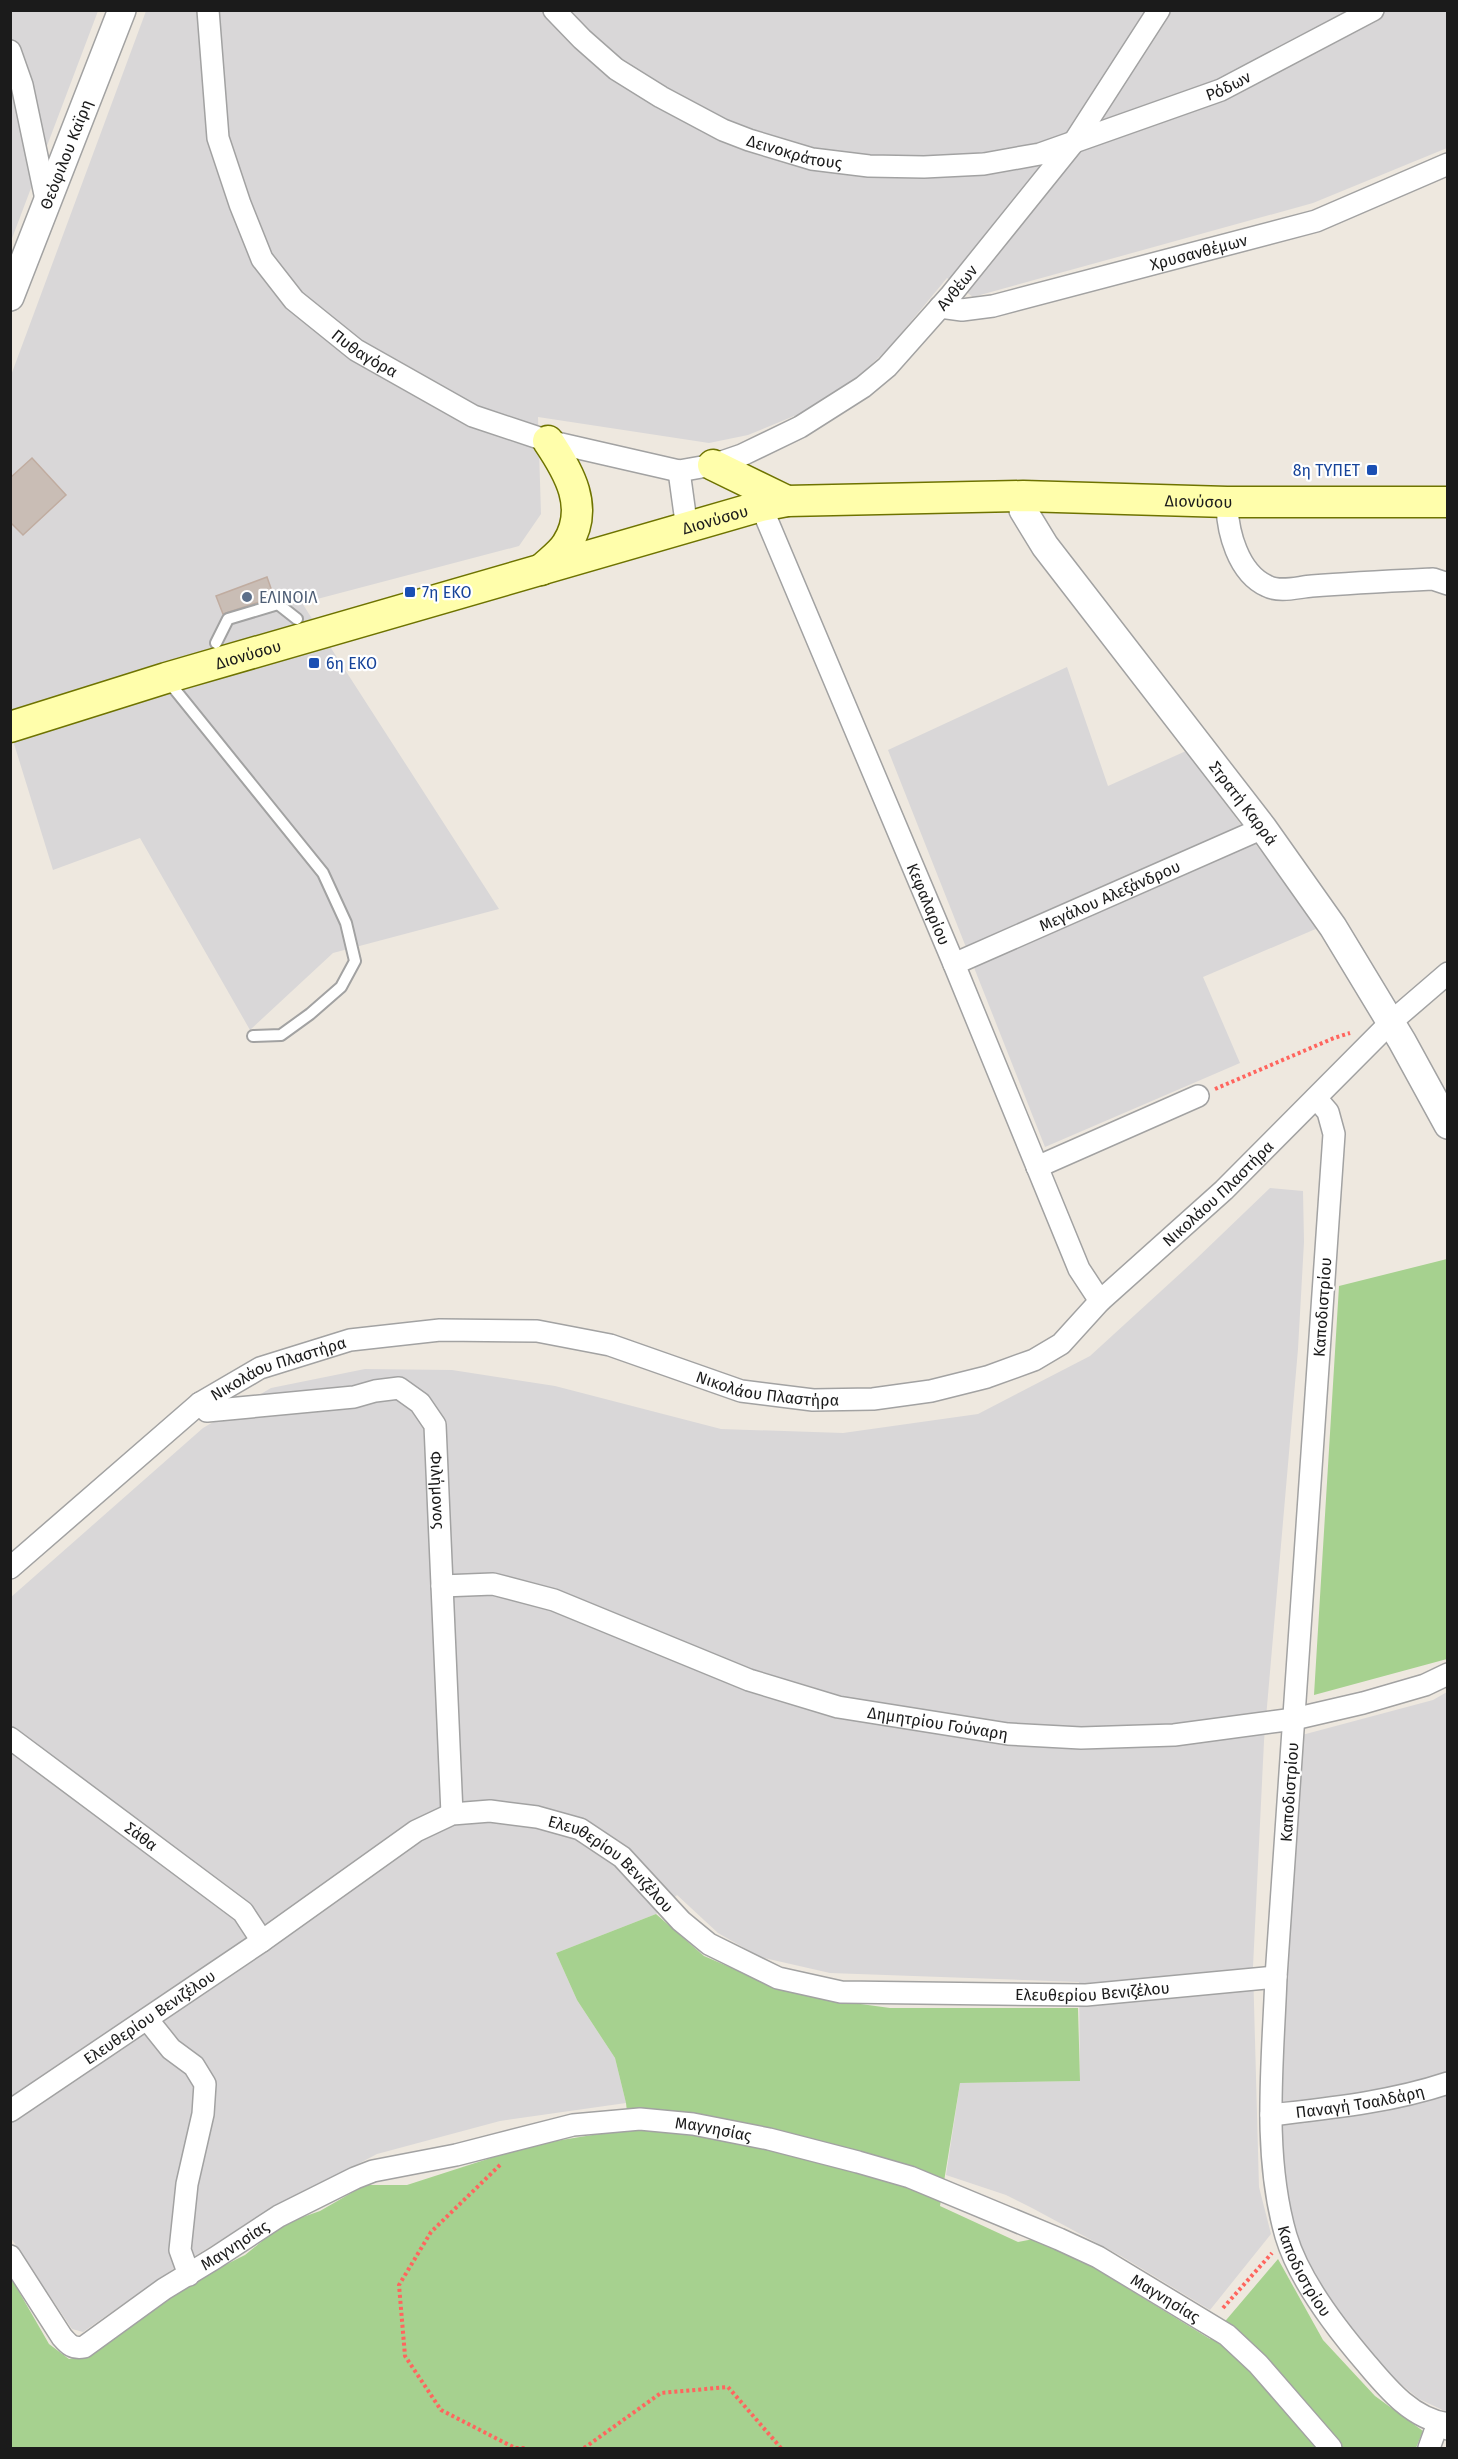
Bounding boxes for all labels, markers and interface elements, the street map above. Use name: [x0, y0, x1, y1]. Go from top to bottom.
street label: Ρόδων: [1203, 67, 1254, 105]
street label: Θεόφιλου Καϊρη: [36, 97, 96, 212]
street label: Δεινοκράτους: [744, 131, 844, 173]
street label: Χρυσανθέμων: [1148, 230, 1250, 274]
street label: Ανθέων: [933, 261, 982, 314]
street label: Πυθαγόρα: [328, 325, 401, 382]
place label: 8η ΤΥΠΕΤ: [1293, 461, 1361, 480]
marker: 8η ΤΥΠΕΤ: [1365, 463, 1379, 477]
street label: Διονύσου: [1164, 491, 1232, 512]
street label: Διονύσου: [680, 501, 750, 538]
place label: 7η ΕΚΟ: [422, 583, 472, 602]
marker: 7η ΕΚΟ: [403, 585, 417, 599]
place label: ΕΛΙΝΟΙΛ: [259, 588, 318, 607]
marker: ΕΛΙΝΟΙΛ: [240, 590, 254, 604]
street label: Διονύσου: [213, 636, 284, 673]
place label: 6η ΕΚΟ: [326, 654, 377, 673]
marker: 6η ΕΚΟ: [307, 656, 321, 670]
street label: Στρατή Καρρά: [1205, 758, 1281, 849]
street label: Μεγάλου Αλεξάνδρου: [1036, 857, 1183, 935]
street label: Κεφαλαρίου: [903, 861, 954, 948]
street label: Νικολάου Πλαστήρα: [1159, 1137, 1278, 1250]
street label: Καποδιστρίου: [1310, 1257, 1335, 1357]
street label: Νικολάου Πλαστήρα: [207, 1333, 349, 1405]
street label: Νικολάου Πλαστήρα: [693, 1367, 839, 1410]
street label: Φιλήμονος: [426, 1451, 449, 1530]
street label: Δημητρίου Γούναρη: [866, 1703, 1009, 1744]
street label: Καποδιστρίου: [1277, 1742, 1302, 1842]
street label: Ελευθερίου Βενιζέλου: [546, 1812, 677, 1917]
street label: Σάθα: [121, 1818, 161, 1855]
street label: Ελευθερίου Βενιζέλου: [80, 1966, 219, 2069]
street label: Ελευθερίου Βενιζέλου: [1015, 1978, 1171, 2005]
street label: Παναγή Τσαλδάρη: [1295, 2082, 1427, 2122]
street label: Μαγνησίας: [674, 2113, 754, 2145]
street label: Μαγνησίας: [197, 2216, 273, 2274]
street label: Καποδιστρίου: [1274, 2223, 1335, 2320]
street label: Μαγνησίας: [1127, 2270, 1204, 2327]

